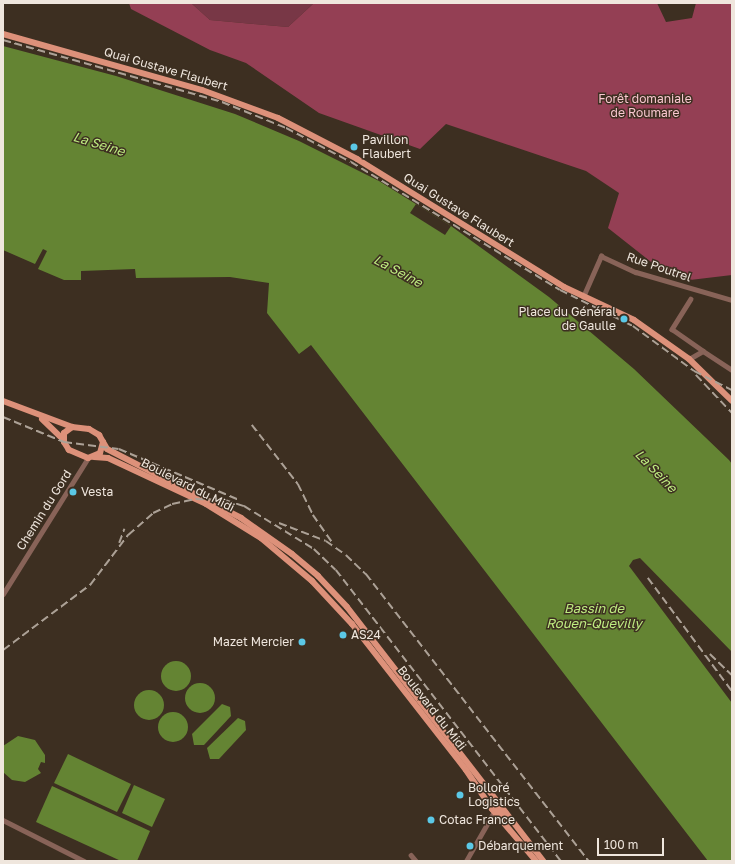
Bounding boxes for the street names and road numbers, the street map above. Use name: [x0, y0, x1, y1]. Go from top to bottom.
street label: Quai Gustave Flaubert: [102, 44, 230, 94]
street label: Quai Gustave Flaubert: [401, 170, 517, 250]
street label: Rue Poutrel: [625, 249, 693, 285]
street label: Boulevard du Midi: [139, 455, 237, 515]
street label: Chemin du Gord: [14, 467, 74, 553]
street label: Boulevard du Midi: [395, 663, 469, 753]

